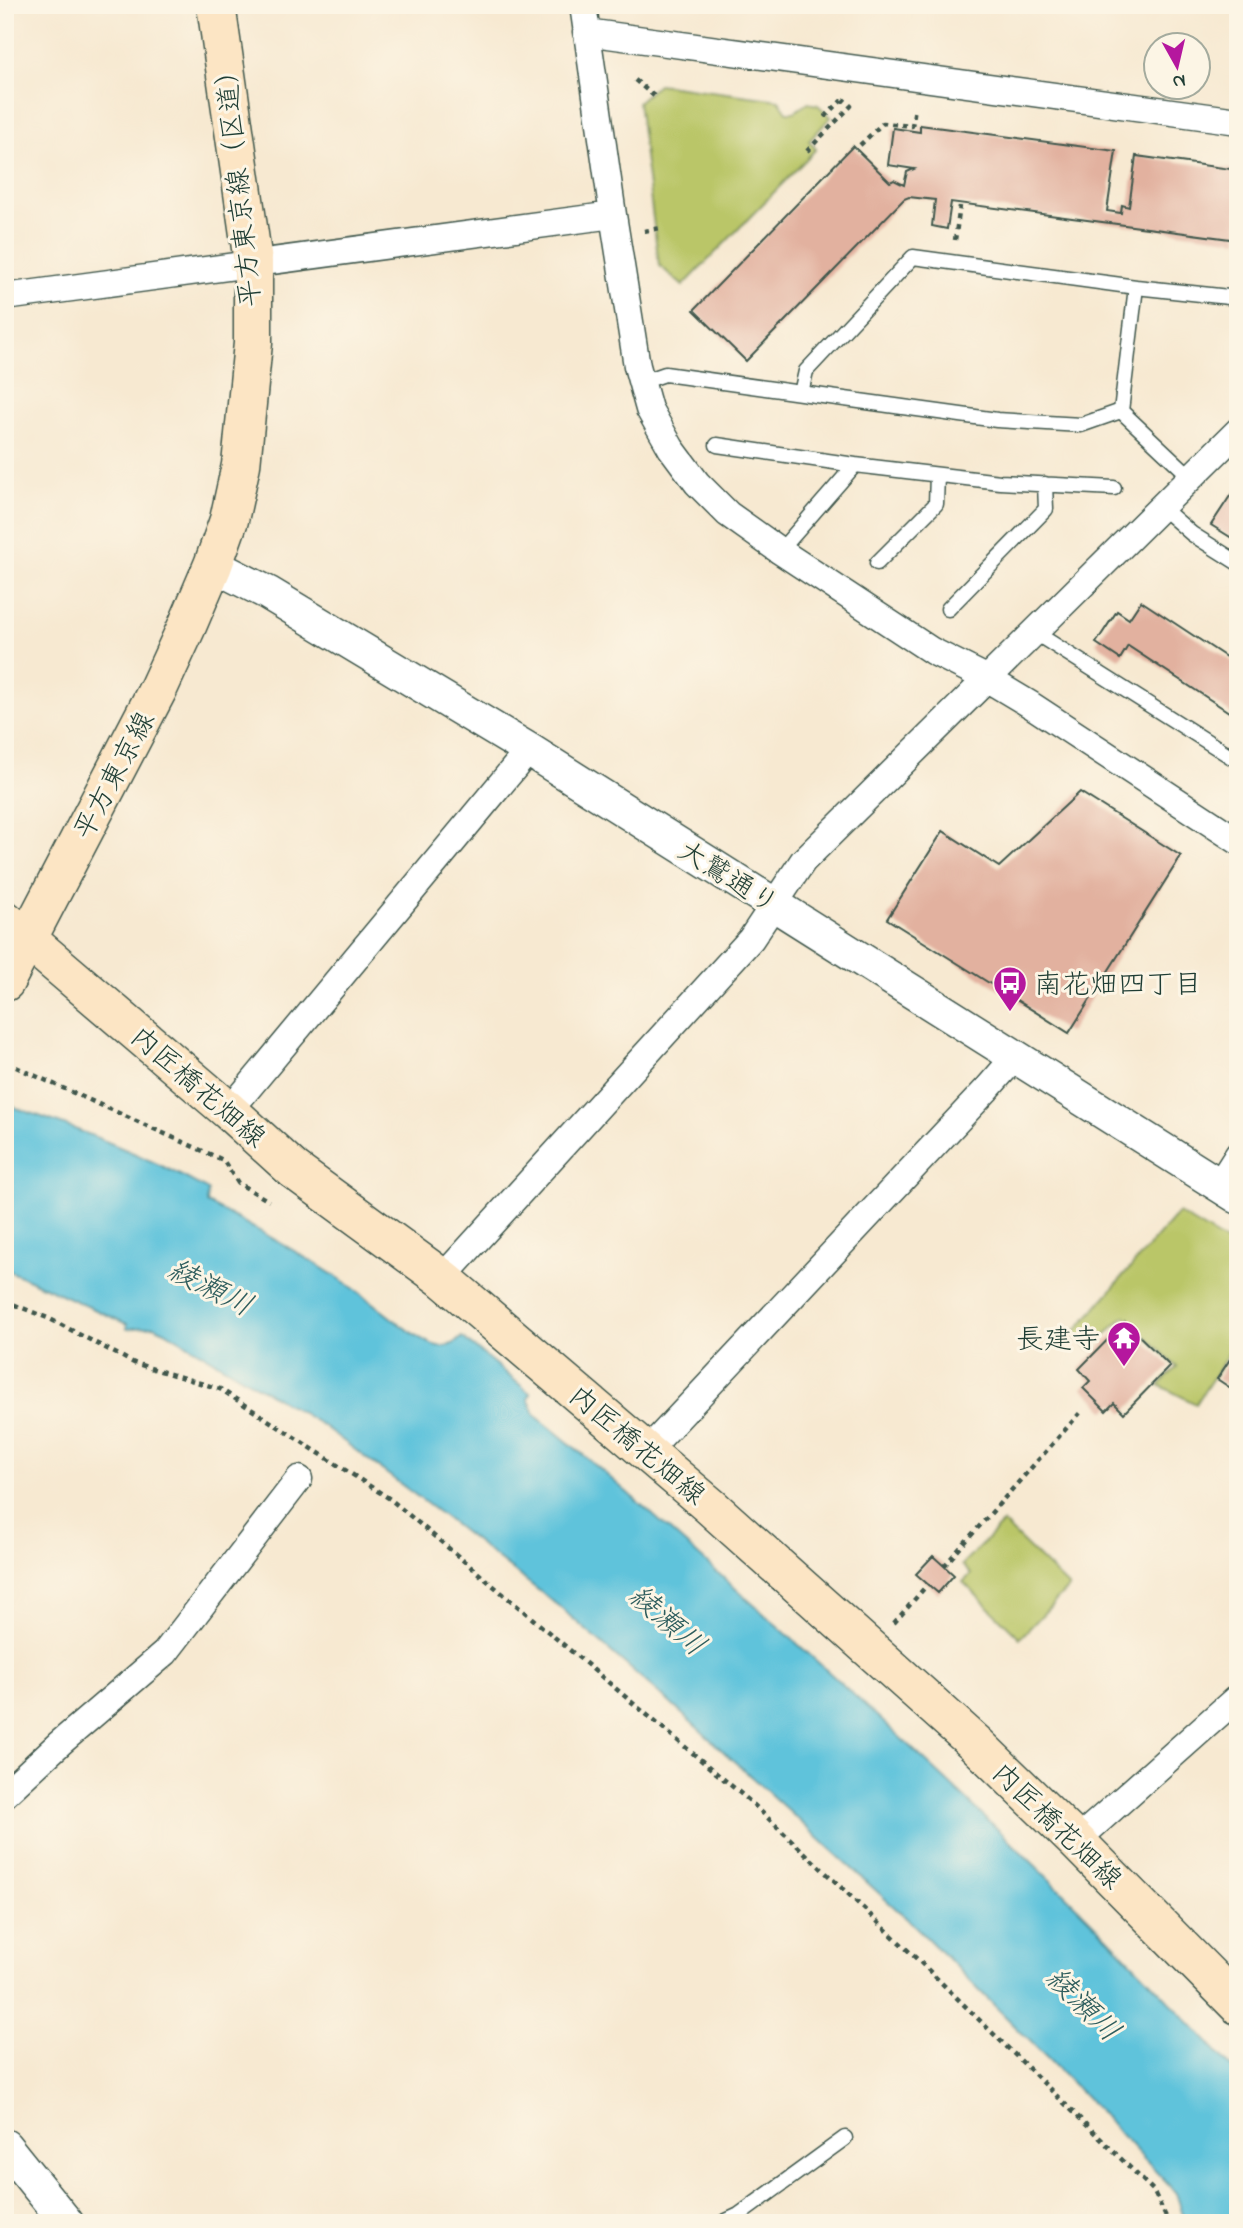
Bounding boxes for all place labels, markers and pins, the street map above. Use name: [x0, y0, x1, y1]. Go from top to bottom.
bus stop icon: 南花畑四丁目: [991, 964, 1029, 1013]
place label: 南花畑四丁目: [1034, 966, 1202, 1007]
temple icon: 長建寺: [1105, 1319, 1143, 1368]
place label: 長建寺: [1016, 1321, 1100, 1362]

